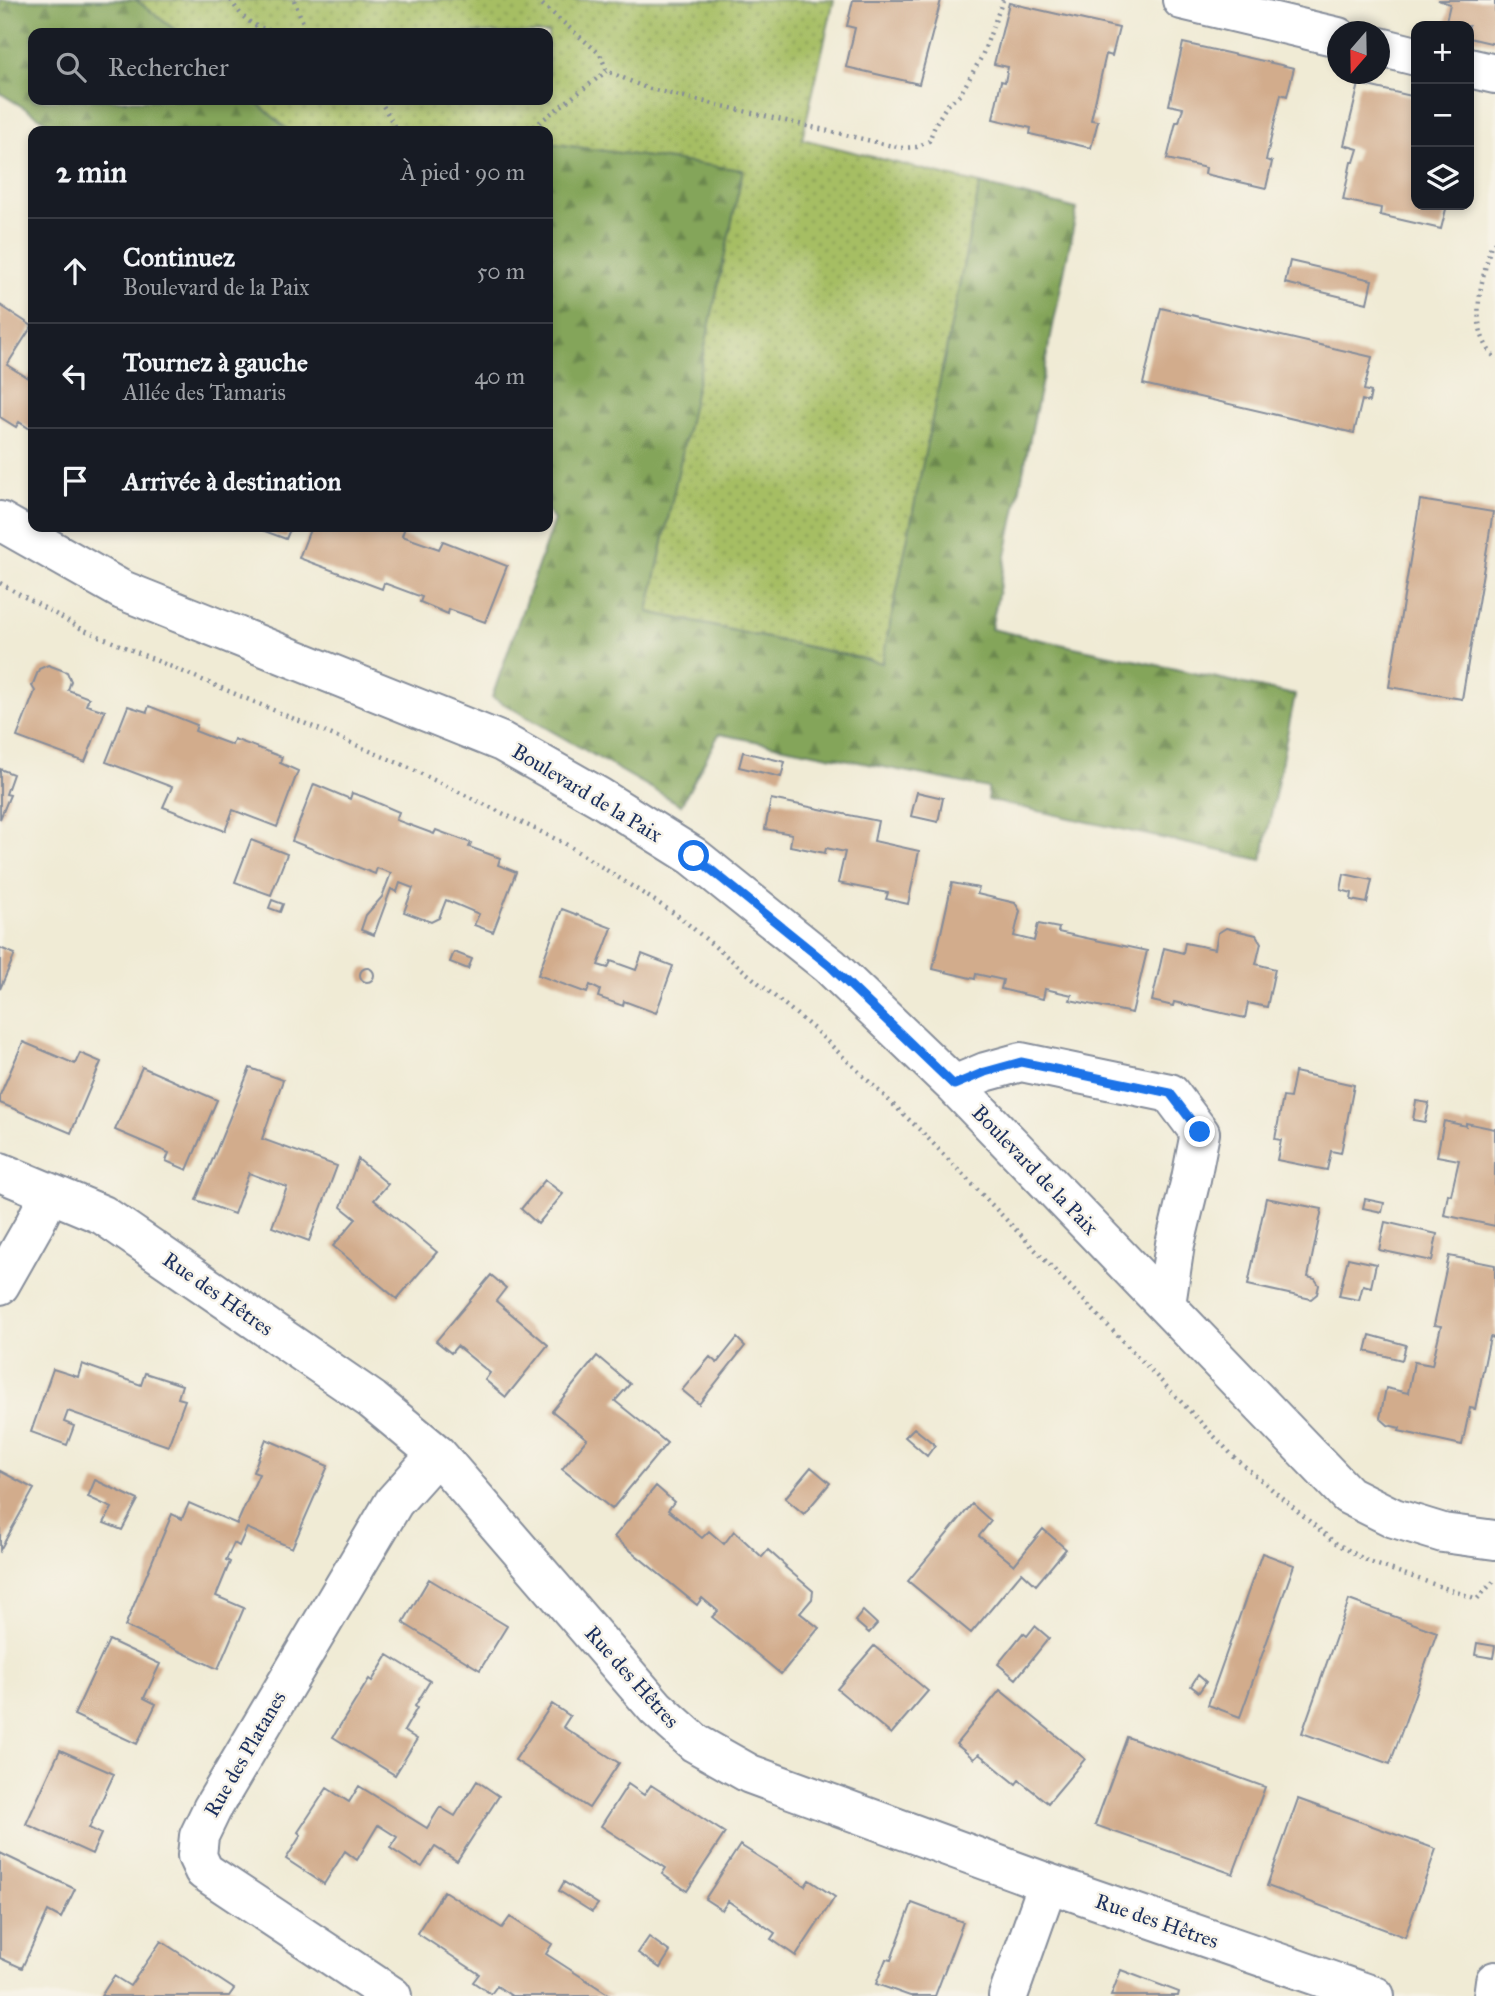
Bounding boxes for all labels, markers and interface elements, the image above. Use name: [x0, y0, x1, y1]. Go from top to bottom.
north arrow: [1327, 21, 1390, 84]
map controls: [1411, 21, 1474, 210]
button: +: [1411, 21, 1474, 84]
search box: [28, 28, 553, 105]
icon: search: [52, 48, 90, 86]
text: Rechercher: [108, 51, 229, 83]
button: −: [1411, 84, 1474, 147]
button: layers: [1411, 147, 1474, 210]
text: 2 min: [56, 154, 127, 190]
text: À pied · 90 m: [401, 158, 525, 186]
text: Continuez: [123, 241, 235, 273]
icon: ahead: [56, 252, 94, 290]
text: 50 m: [477, 257, 525, 285]
text: Boulevard de la Paix: [123, 273, 310, 301]
text: Tournez à gauche: [123, 346, 308, 378]
icon: left: [56, 357, 94, 395]
text: 40 m: [475, 362, 525, 390]
text: Allée des Tamaris: [123, 378, 286, 406]
icon: arrive: [56, 462, 94, 500]
text: Arrivée à destination: [123, 465, 341, 497]
street label: Boulevard de la Paix: [507, 738, 667, 848]
route start: [678, 840, 709, 871]
street label: Boulevard de la Paix: [966, 1100, 1104, 1241]
route end: [1184, 1116, 1215, 1147]
street label: Rue des Hêtres: [158, 1246, 278, 1342]
street label: Rue des Hêtres: [579, 1620, 685, 1734]
street label: Rue des Platanes: [198, 1686, 292, 1822]
street label: Rue des Hêtres: [1092, 1888, 1222, 1954]

